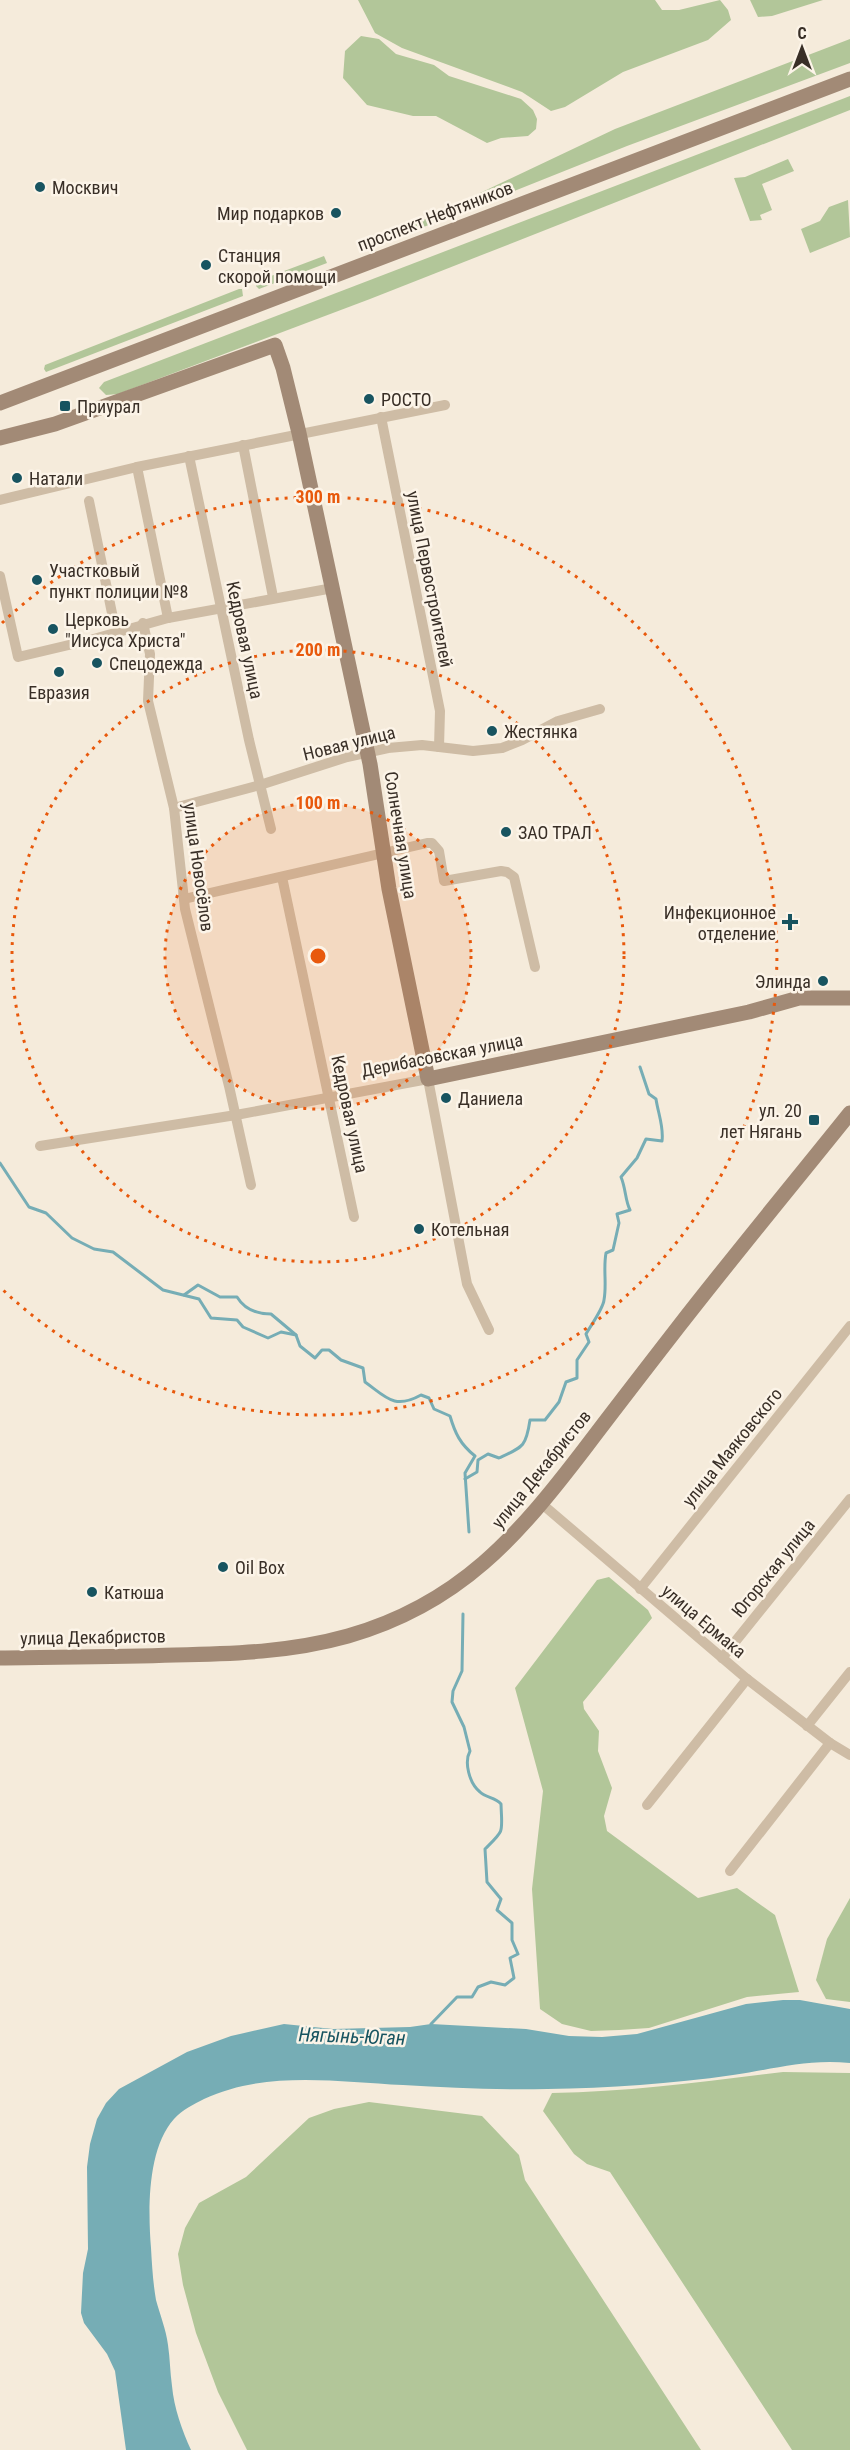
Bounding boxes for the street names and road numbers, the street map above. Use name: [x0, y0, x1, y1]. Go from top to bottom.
street label: проспект Нефтяников: [354, 177, 516, 255]
street label: улица Первостроителей: [403, 489, 457, 669]
street label: Кедровая улица: [222, 579, 268, 701]
street label: Новая улица: [301, 721, 397, 765]
street label: Солнечная улица: [381, 770, 421, 900]
street label: улица Новосёлов: [180, 801, 218, 933]
street label: Дерибасовская улица: [359, 1029, 525, 1081]
street label: Кедровая улица: [327, 1053, 373, 1175]
street label: улица Маяковского: [678, 1383, 786, 1511]
street label: улица Декабристов: [487, 1406, 595, 1532]
street label: Югорская улица: [727, 1515, 819, 1621]
street label: улица Ермака: [658, 1580, 750, 1662]
street label: улица Декабристов: [20, 1625, 166, 1649]

